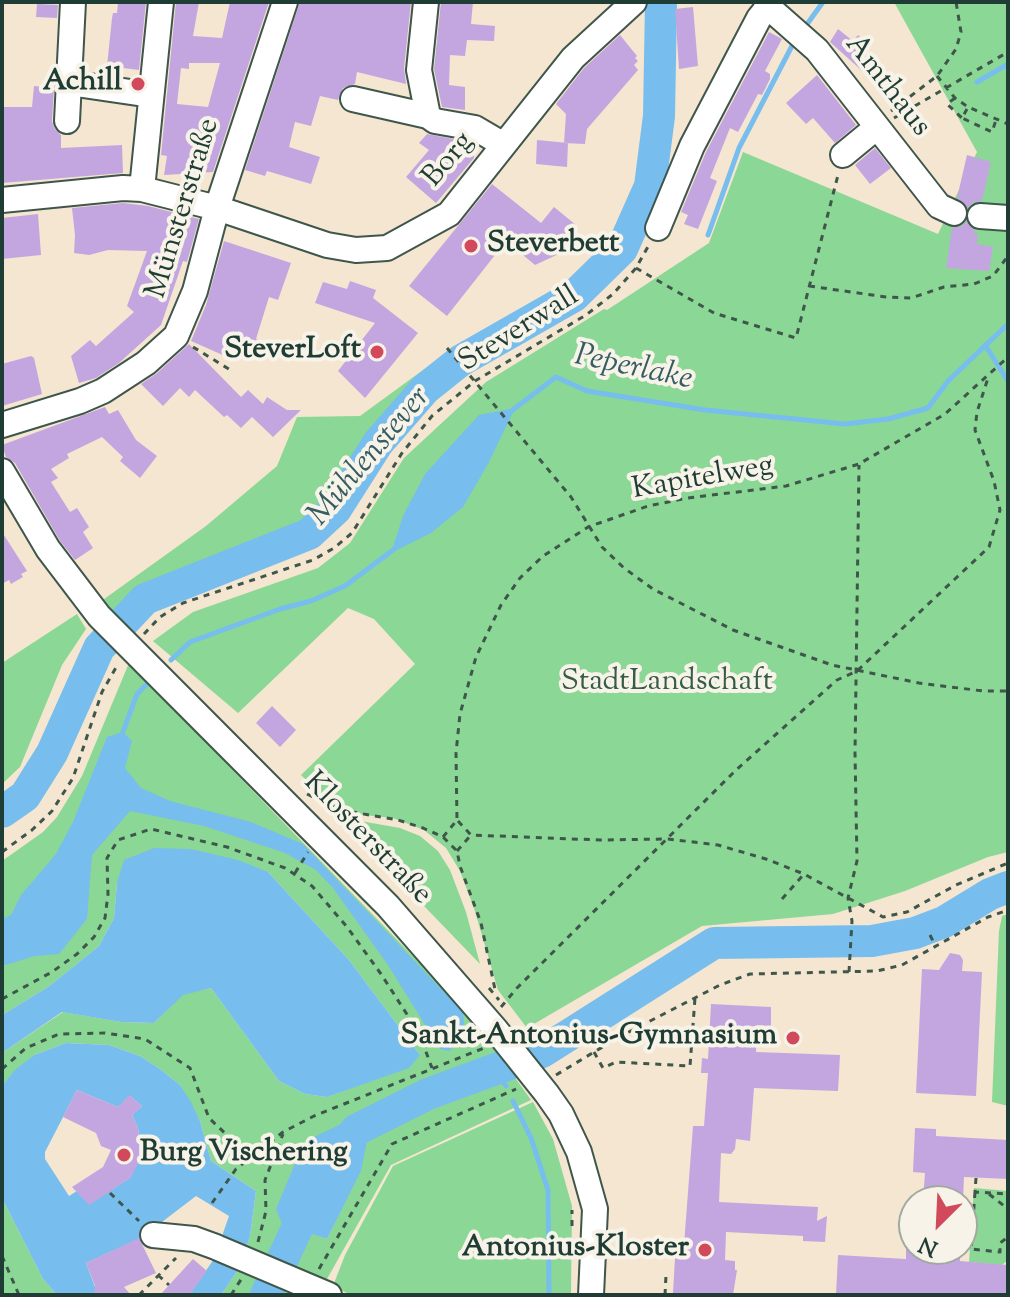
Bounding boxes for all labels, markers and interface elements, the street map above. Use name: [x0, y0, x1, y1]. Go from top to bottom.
street label: Amthaus: [835, 29, 937, 145]
place label: Achill: [43, 66, 122, 102]
marker: Achill: [129, 75, 147, 93]
street label: Münsterstraße: [141, 115, 229, 303]
street label: Borg: [417, 126, 483, 196]
place label: Steverbett: [487, 228, 619, 264]
marker: Steverbett: [462, 237, 480, 255]
street label: Steverwall: [453, 280, 587, 382]
place label: SteverLoft: [224, 334, 361, 370]
water label: Peperlake: [571, 339, 695, 401]
marker: SteverLoft: [368, 343, 386, 361]
water label: Mühlenstever: [302, 381, 440, 535]
street label: Kapitelweg: [630, 450, 776, 510]
park label: StadtLandschaft: [561, 666, 773, 702]
street label: Klosterstraße: [294, 766, 438, 914]
place label: Sankt-Antonius-Gymnasium: [401, 1020, 777, 1056]
marker: Sankt-Antonius-Gymnasium: [784, 1029, 802, 1047]
place label: Burg Vischering: [140, 1137, 348, 1173]
marker: Burg Vischering: [115, 1146, 133, 1164]
north arrow: [898, 1185, 978, 1265]
text: N: [915, 1227, 944, 1263]
place label: Antonius-Kloster: [462, 1232, 689, 1268]
marker: Antonius-Kloster: [696, 1241, 714, 1259]

